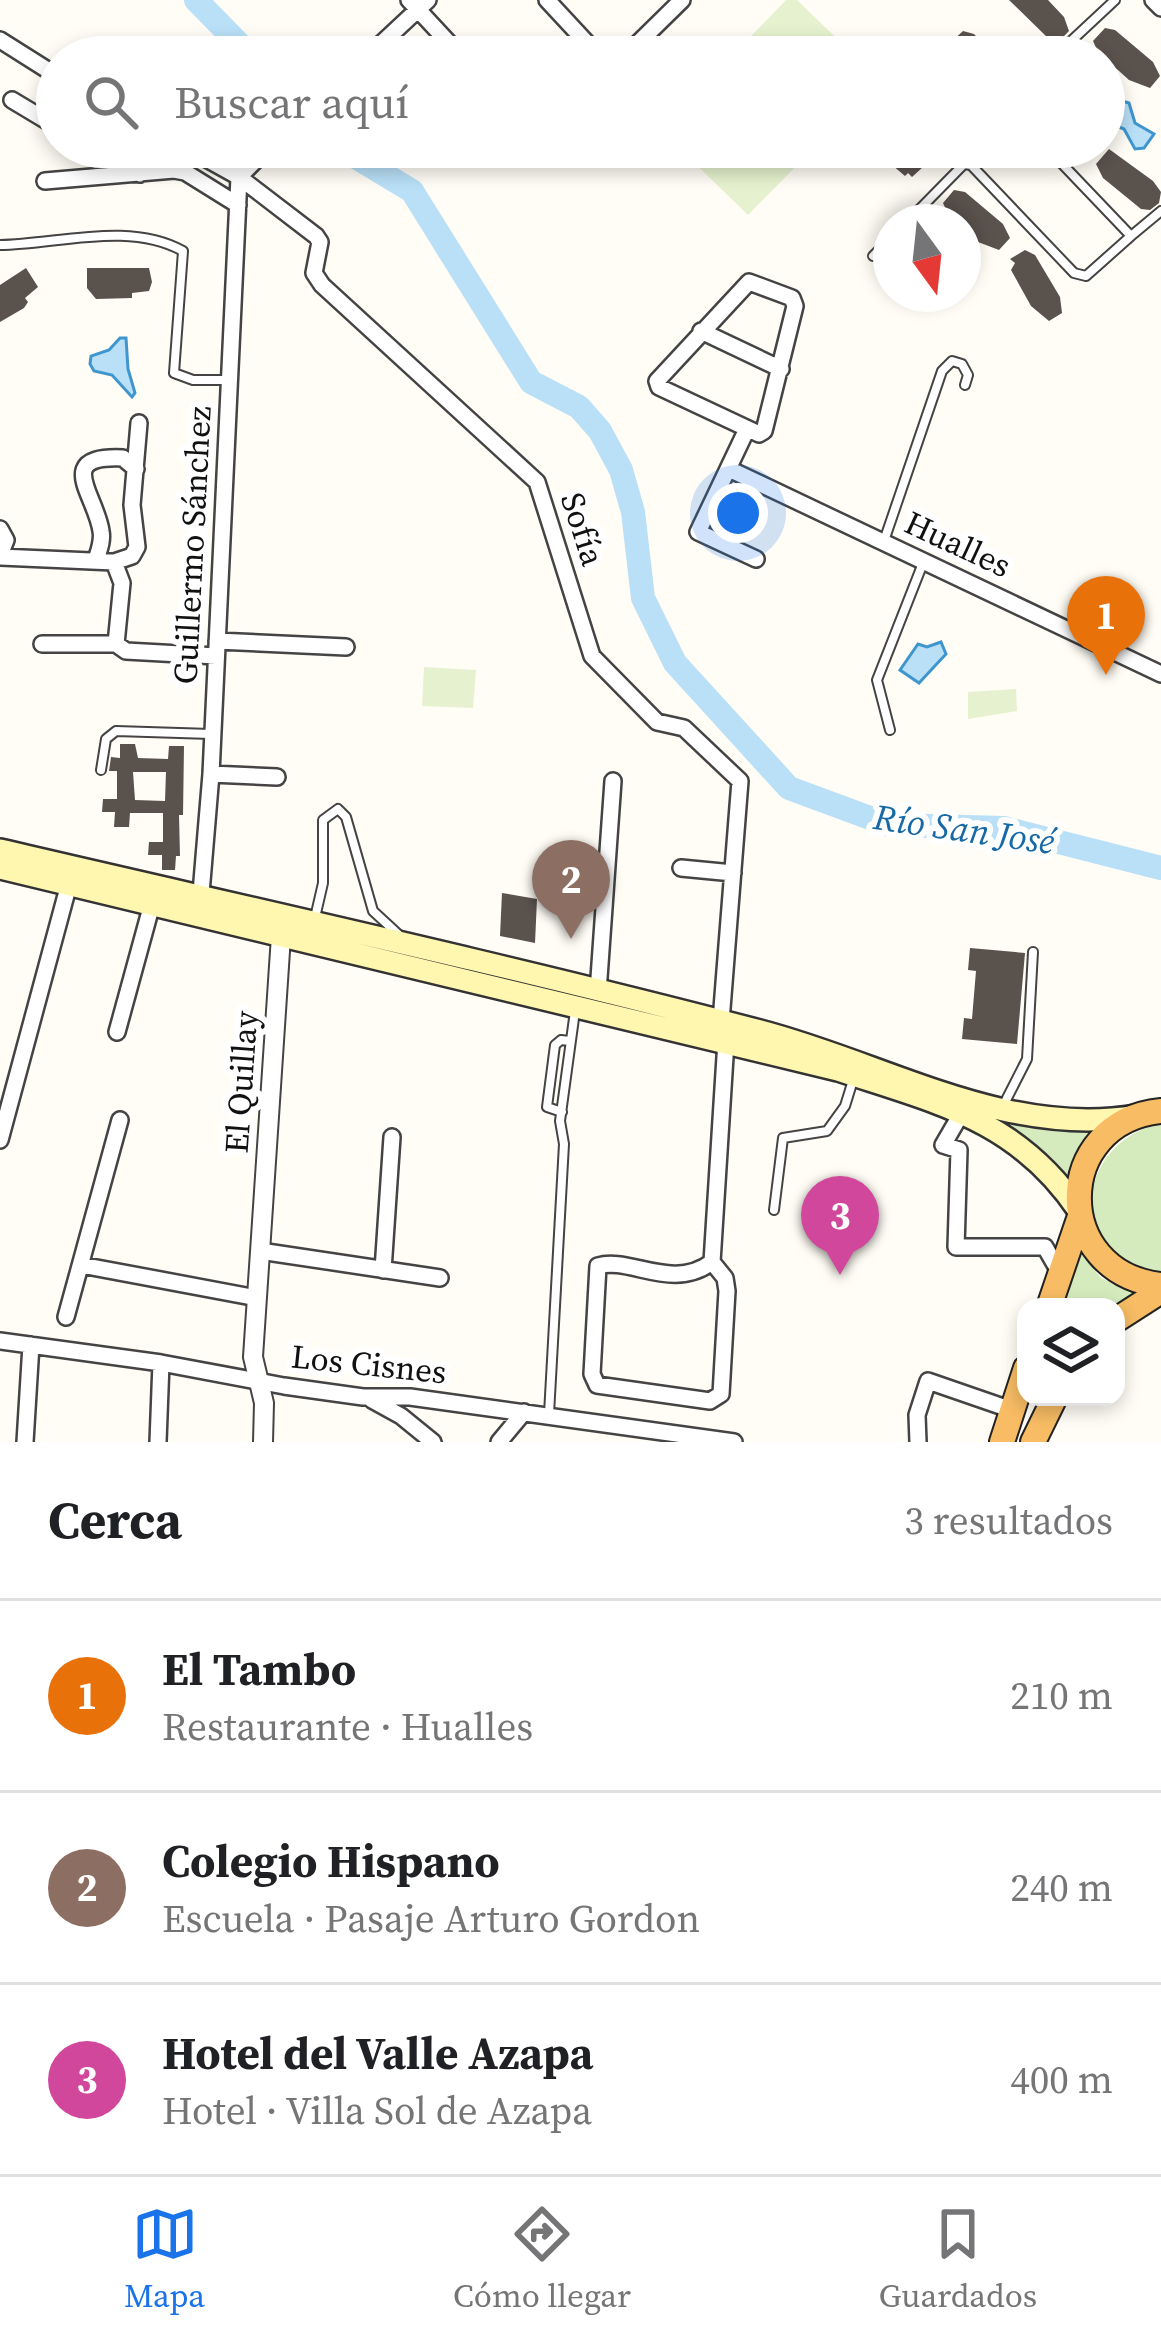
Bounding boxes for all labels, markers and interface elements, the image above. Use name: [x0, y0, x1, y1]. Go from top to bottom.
search box: [36, 36, 1125, 168]
icon: search: [78, 69, 144, 135]
text: Buscar aquí: [174, 71, 409, 133]
north arrow: [873, 204, 981, 312]
street label: Guillermo Sánchez: [162, 405, 222, 685]
your location: [708, 483, 768, 543]
street label: Sofía: [550, 487, 616, 571]
street label: Hualles: [898, 500, 1018, 588]
pin: 1: [1067, 576, 1145, 675]
water label: Río San José: [870, 792, 1060, 866]
pin: 2: [532, 840, 610, 939]
street label: El Quillay: [214, 1009, 268, 1155]
pin: 3: [801, 1176, 879, 1275]
map controls: [1017, 1298, 1125, 1406]
button: layers: [1017, 1298, 1125, 1406]
street label: Los Cisnes: [289, 1333, 449, 1395]
text: Cerca: [48, 1485, 182, 1555]
text: 3 resultados: [904, 1494, 1113, 1547]
text: El Tambo: [162, 1638, 356, 1700]
text: 1: [76, 1669, 98, 1722]
text: 210 m: [1010, 1669, 1113, 1722]
text: Restaurante · Hualles: [162, 1700, 533, 1753]
text: Colegio Hispano: [162, 1830, 500, 1892]
text: 2: [76, 1861, 98, 1914]
text: 240 m: [1010, 1861, 1113, 1914]
text: Escuela · Pasaje Arturo Gordon: [162, 1892, 700, 1945]
text: Hotel del Valle Azapa: [162, 2022, 593, 2084]
text: 3: [76, 2053, 98, 2106]
text: 400 m: [1010, 2053, 1113, 2106]
text: Hotel · Villa Sol de Azapa: [162, 2084, 592, 2137]
tab: Mapa: [124, 2201, 205, 2318]
tab: Cómo llegar: [453, 2201, 631, 2318]
tab: Guardados: [879, 2201, 1037, 2318]

